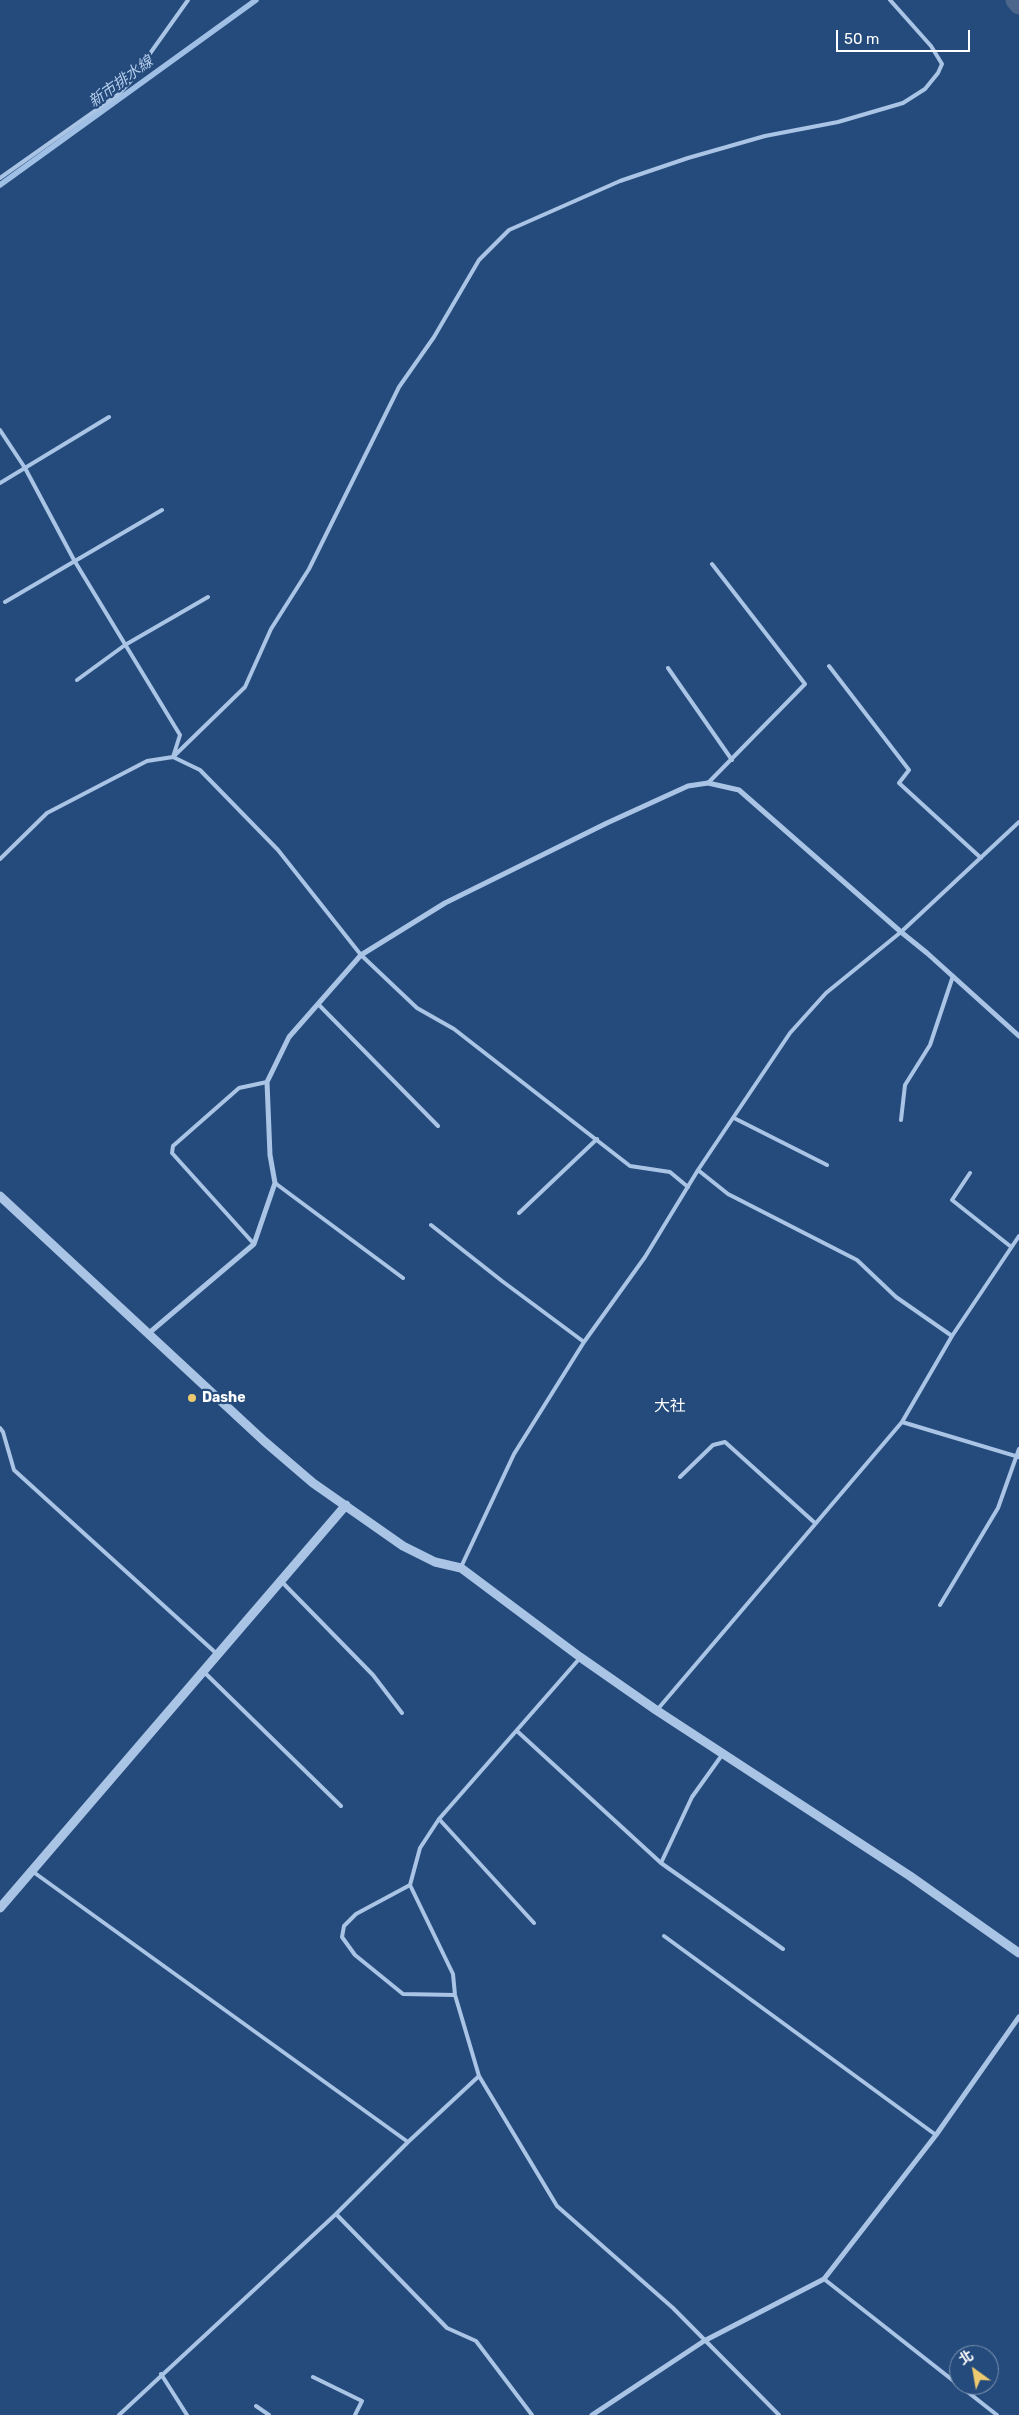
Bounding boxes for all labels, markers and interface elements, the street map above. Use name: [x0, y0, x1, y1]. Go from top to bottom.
scale bar: [839, 20, 973, 52]
text: 50 m: [844, 30, 879, 48]
water label: 新市排水線: [85, 53, 157, 111]
place label: Dashe: [202, 1390, 245, 1406]
marker: Dashe: [186, 1392, 198, 1404]
district label: 大社: [654, 1396, 686, 1416]
north arrow: [949, 2345, 999, 2395]
text: 北: [956, 2347, 977, 2369]

